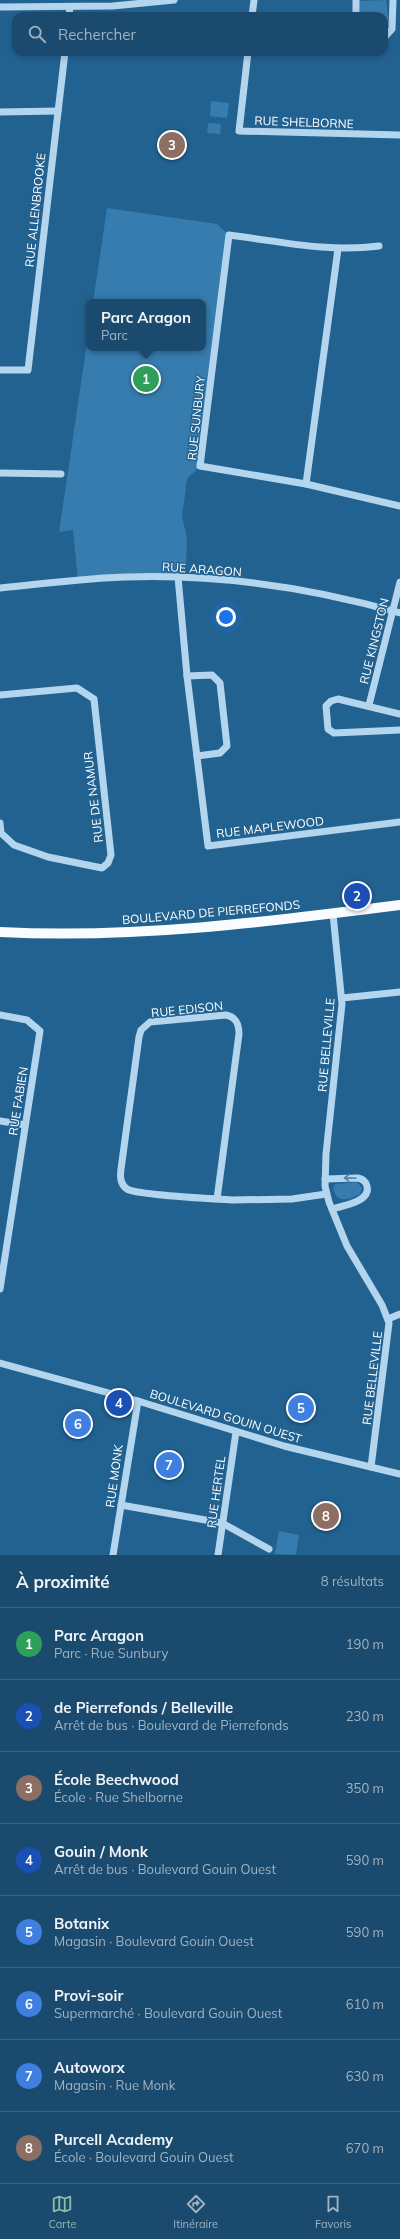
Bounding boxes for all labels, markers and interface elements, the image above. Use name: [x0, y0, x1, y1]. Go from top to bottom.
search box: [12, 12, 388, 56]
icon: search: [26, 23, 48, 45]
text: Rechercher: [58, 25, 136, 44]
street label: RUE SHELBORNE: [254, 113, 354, 131]
pin: 3: [159, 130, 185, 160]
street label: RUE ALLENBROOKE: [22, 152, 48, 268]
popup: [86, 299, 206, 351]
text: Parc Aragon: [101, 308, 191, 327]
text: Parc: [101, 327, 128, 343]
pin: 1: [133, 364, 159, 394]
street label: RUE SUNBURY: [184, 374, 208, 461]
street label: RUE ARAGON: [162, 559, 242, 579]
street label: RUE KINGSTON: [356, 597, 392, 685]
your location: [216, 607, 236, 627]
street label: RUE DE NAMUR: [80, 751, 106, 843]
street label: RUE MAPLEWOOD: [215, 813, 325, 841]
pin: 2: [344, 881, 370, 911]
street label: BOULEVARD DE PIERREFONDS: [121, 897, 301, 927]
street label: RUE BELLEVILLE: [314, 997, 338, 1093]
street label: RUE EDISON: [150, 998, 224, 1020]
street label: RUE FABIEN: [5, 1066, 31, 1136]
one-way arrow: [344, 1174, 357, 1182]
street label: RUE BELLEVILLE: [359, 1330, 385, 1426]
street label: BOULEVARD GOUIN OUEST: [148, 1386, 305, 1447]
pin: 4: [106, 1388, 132, 1418]
pin: 5: [288, 1393, 314, 1423]
pin: 6: [65, 1409, 91, 1439]
street label: RUE MONK: [102, 1443, 126, 1508]
pin: 7: [156, 1450, 182, 1480]
street label: RUE HERTEL: [204, 1455, 229, 1529]
pin: 8: [313, 1501, 339, 1531]
text: À proximité: [16, 1571, 110, 1592]
text: 8 résultats: [321, 1573, 384, 1589]
text: Parc Aragon: [54, 1626, 144, 1645]
text: 1: [25, 1636, 33, 1652]
text: 190 m: [346, 1636, 384, 1652]
text: Parc · Rue Sunbury: [54, 1645, 168, 1661]
text: de Pierrefonds / Belleville: [54, 1698, 233, 1717]
text: 2: [25, 1708, 33, 1724]
text: 230 m: [346, 1708, 384, 1724]
text: Arrêt de bus · Boulevard de Pierrefonds: [54, 1717, 289, 1733]
text: École Beechwood: [54, 1770, 179, 1789]
text: 3: [25, 1780, 33, 1796]
text: 350 m: [346, 1780, 384, 1796]
text: École · Rue Shelborne: [54, 1789, 183, 1805]
text: Gouin / Monk: [54, 1842, 148, 1861]
text: 4: [25, 1852, 33, 1868]
text: 590 m: [346, 1852, 384, 1868]
text: Arrêt de bus · Boulevard Gouin Ouest: [54, 1861, 276, 1877]
text: Botanix: [54, 1914, 109, 1933]
text: 5: [25, 1924, 33, 1940]
text: 590 m: [346, 1924, 384, 1940]
text: Magasin · Boulevard Gouin Ouest: [54, 1933, 254, 1949]
text: Provi-soir: [54, 1986, 123, 2005]
text: 6: [25, 1996, 33, 2012]
text: 610 m: [346, 1996, 384, 2012]
text: Supermarché · Boulevard Gouin Ouest: [54, 2005, 282, 2021]
text: Autoworx: [54, 2058, 125, 2077]
text: 7: [25, 2068, 33, 2084]
text: 630 m: [346, 2068, 384, 2084]
text: Magasin · Rue Monk: [54, 2077, 175, 2093]
text: Purcell Academy: [54, 2130, 173, 2149]
text: 8: [25, 2140, 33, 2156]
text: 670 m: [346, 2140, 384, 2156]
text: École · Boulevard Gouin Ouest: [54, 2149, 234, 2165]
tab: Carte: [48, 2193, 76, 2231]
tab: Itinéraire: [173, 2193, 218, 2231]
tab: Favoris: [315, 2193, 352, 2231]

